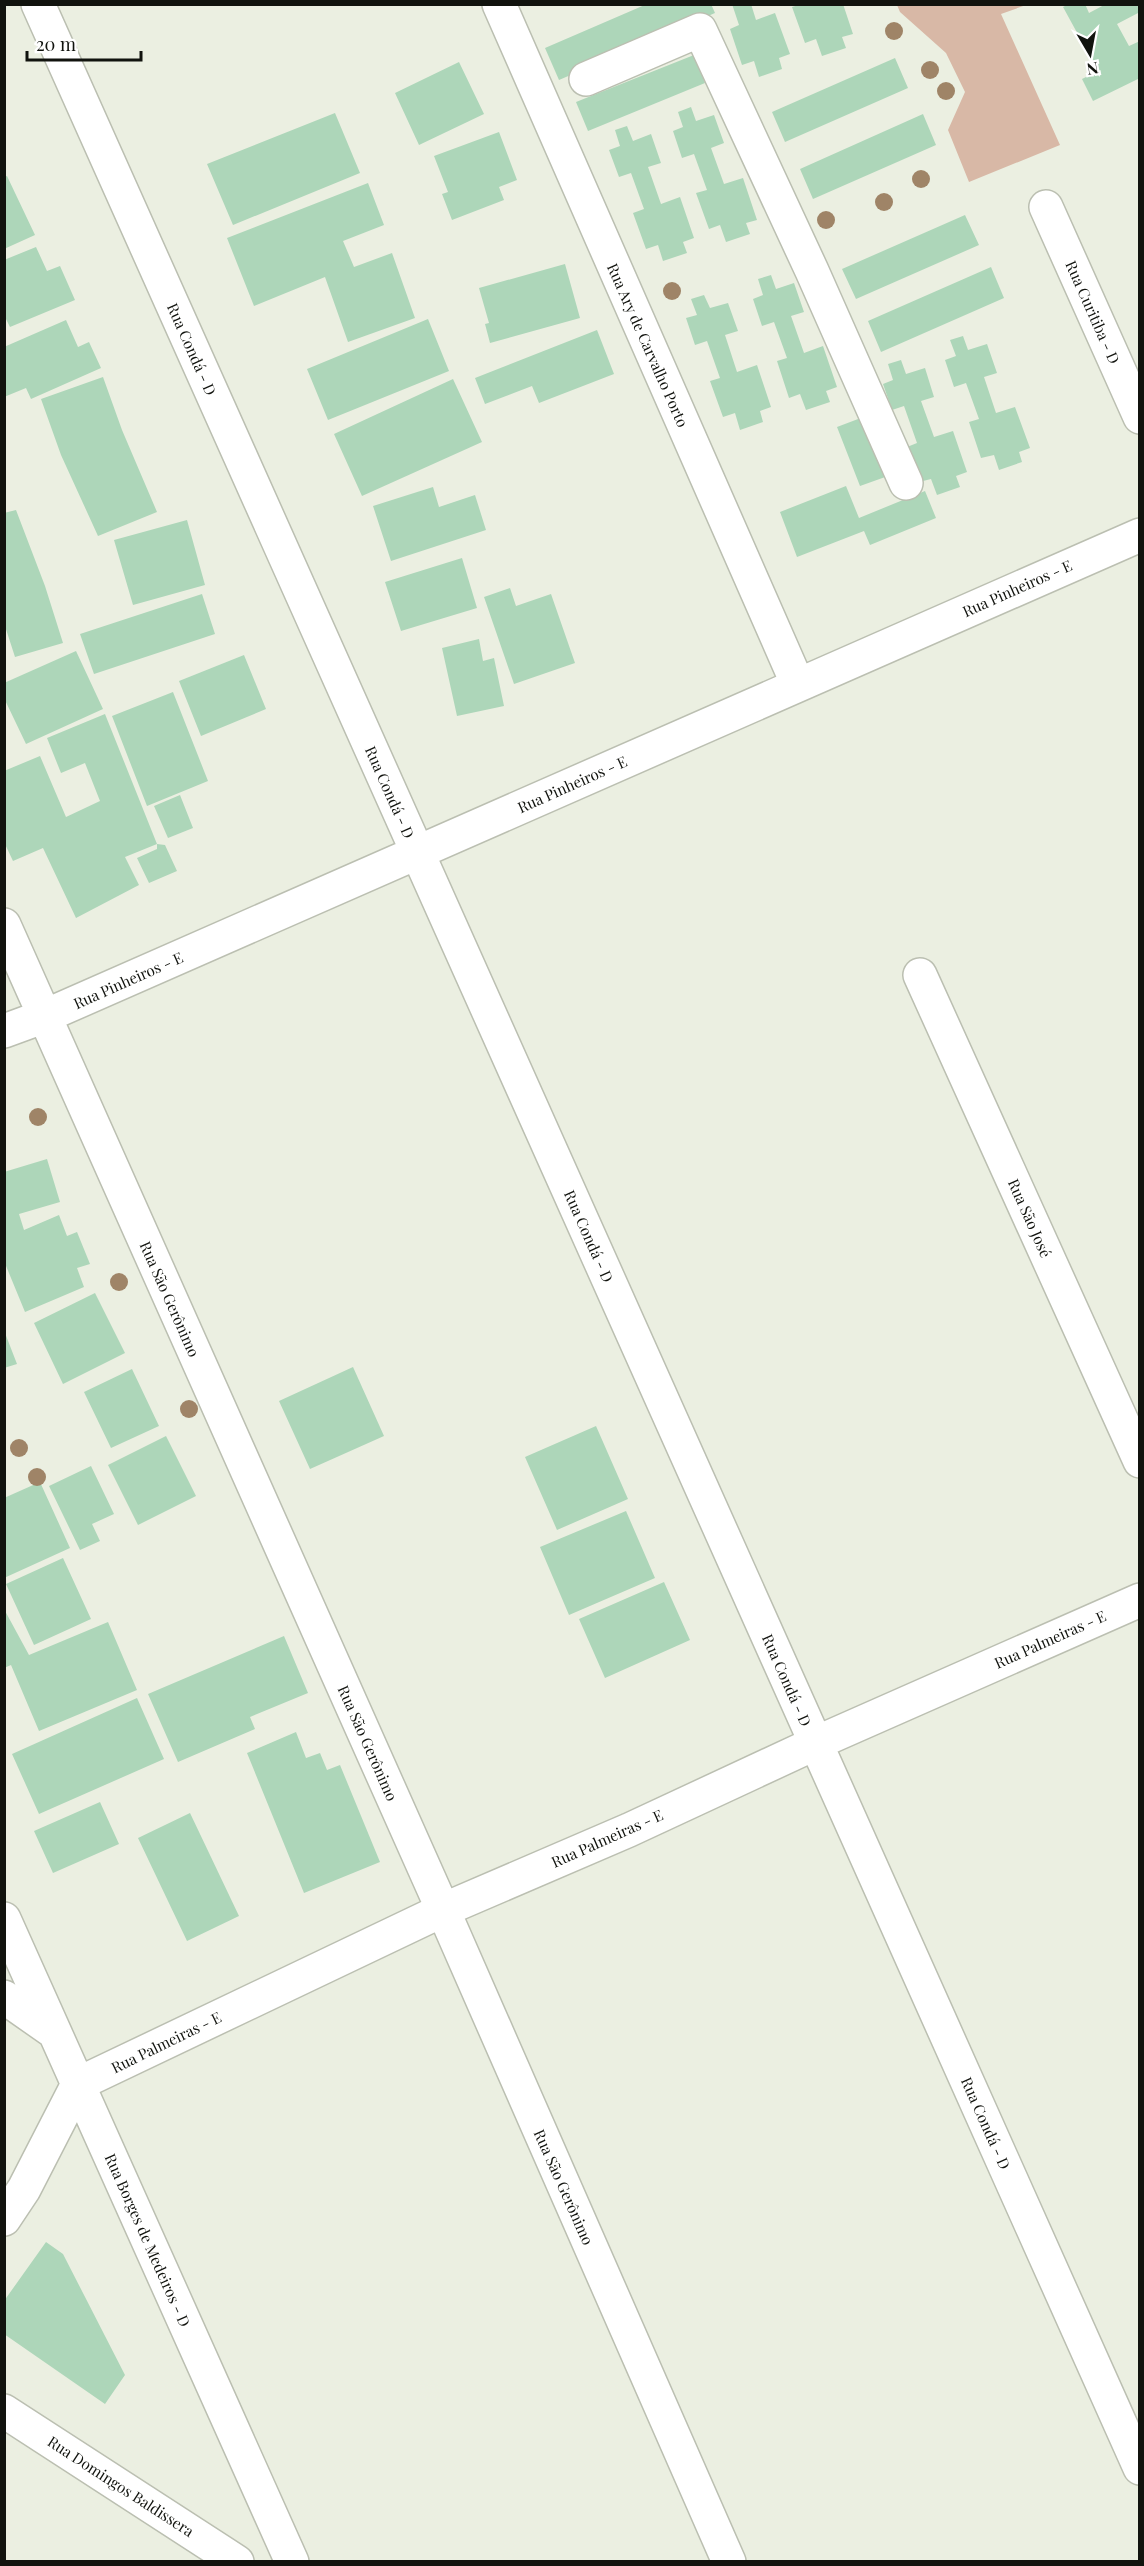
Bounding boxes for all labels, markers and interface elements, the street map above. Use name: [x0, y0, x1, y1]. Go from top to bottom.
scale bar: [27, 24, 141, 62]
north arrow: [1060, 24, 1120, 84]
text: 20 m: [36, 32, 76, 56]
text: N: [1085, 58, 1100, 81]
street label: Rua Curitiba - D: [1061, 257, 1125, 367]
street label: Rua Ary de Carvalho Porto: [603, 260, 693, 430]
street label: Rua Condá - D: [163, 300, 221, 398]
street label: Rua Pinheiros - E: [959, 555, 1075, 621]
street label: Rua Condá - D: [361, 743, 419, 841]
street label: Rua Pinheiros - E: [514, 751, 630, 817]
street label: Rua Pinheiros - E: [70, 947, 186, 1013]
street label: Rua São José: [1004, 1176, 1056, 1260]
street label: Rua Condá - D: [560, 1187, 618, 1285]
street label: Rua São Gerônimo: [136, 1238, 204, 1360]
street label: Rua Palmeiras - E: [991, 1605, 1109, 1673]
street label: Rua Condá - D: [758, 1631, 816, 1729]
street label: Rua São Gerônimo: [334, 1682, 402, 1804]
street label: Rua Palmeiras - E: [548, 1804, 666, 1872]
street label: Rua Palmeiras - E: [108, 2007, 224, 2077]
street label: Rua Condá - D: [957, 2074, 1015, 2172]
street label: Rua São Gerônimo: [530, 2126, 598, 2248]
street label: Rua Borges de Medeiros - D: [101, 2150, 195, 2330]
street label: Rua Domingos Baldissera: [44, 2431, 198, 2541]

